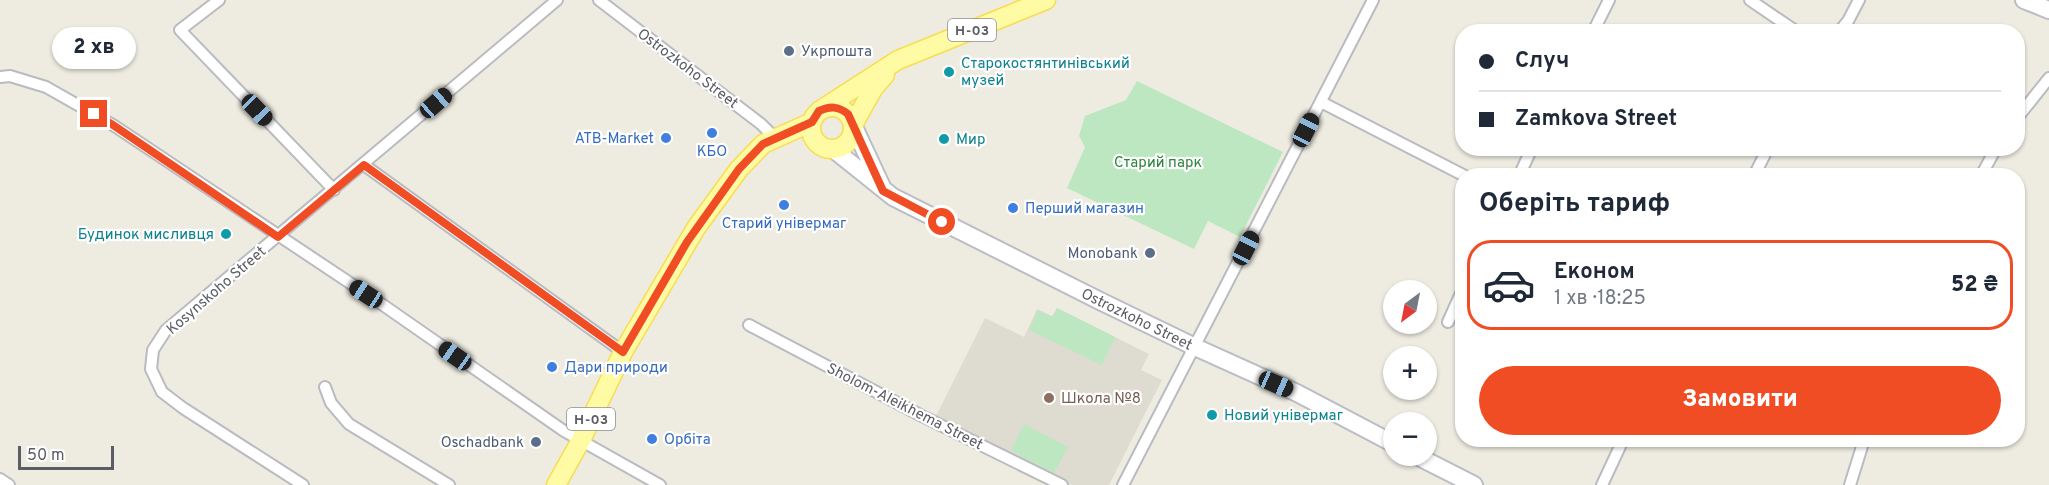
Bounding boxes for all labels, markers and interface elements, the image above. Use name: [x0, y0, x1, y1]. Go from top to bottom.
road number: Н-03: [948, 19, 996, 41]
street label: Ostrozkoho Street: [633, 25, 741, 113]
callout: 2 хв: [52, 27, 136, 69]
text: 2 хв: [73, 35, 115, 61]
place label: Укрпошта: [801, 43, 872, 62]
marker: Укрпошта: [782, 44, 796, 58]
text: Случ: [1515, 48, 1569, 75]
place label: Старокостянтинівський музей: [961, 55, 1130, 91]
marker: Старокостянтинівський музей: [942, 65, 956, 79]
car: [417, 84, 455, 122]
car: [238, 91, 276, 129]
route end: [80, 100, 107, 127]
text: Zamkova Street: [1515, 106, 1677, 133]
car: [1290, 110, 1322, 150]
marker: КБО: [705, 126, 719, 140]
place label: ATB-Market: [575, 130, 654, 149]
marker: ATB-Market: [659, 131, 673, 145]
place label: Мир: [956, 131, 985, 150]
marker: Мир: [937, 132, 951, 146]
place label: КБО: [697, 143, 727, 162]
park label: Старий парк: [1114, 154, 1202, 173]
text: Оберіть тариф: [1479, 187, 1670, 221]
marker: Старий універмаг: [777, 198, 791, 212]
place label: Перший магазин: [1025, 200, 1144, 219]
marker: Перший магазин: [1006, 201, 1020, 215]
route start: [928, 208, 955, 235]
place label: Старий універмаг: [722, 215, 846, 234]
place label: Будинок мисливця: [78, 226, 214, 245]
marker: Будинок мисливця: [219, 227, 233, 241]
car: [1230, 228, 1262, 268]
street label: Kosynskoho Street: [163, 243, 271, 340]
place label: Monobank: [1067, 245, 1138, 264]
marker: Monobank: [1143, 246, 1157, 260]
icon: car: [1482, 258, 1536, 312]
text: Економ: [1554, 259, 1635, 286]
text: 52 ₴: [1951, 272, 1998, 299]
car: [346, 277, 386, 311]
north arrow: [1383, 280, 1437, 334]
map controls: [1383, 280, 1437, 466]
street label: Ostrozkoho Street: [1078, 285, 1195, 356]
text: 1 хв · 18:25: [1554, 286, 1646, 312]
car: [435, 338, 475, 374]
button: +: [1383, 346, 1437, 400]
place label: Дари природи: [564, 359, 668, 378]
marker: Дари природи: [545, 360, 559, 374]
street label: Sholom-Aleikhema Street: [823, 360, 986, 455]
button: Замовити: [1479, 366, 2001, 435]
car: [1256, 368, 1296, 400]
place label: Школа №8: [1061, 390, 1141, 409]
marker: Школа №8: [1042, 391, 1056, 405]
place label: Новий універмаг: [1224, 407, 1343, 426]
road number: Н-03: [567, 408, 615, 430]
marker: Новий універмаг: [1205, 408, 1219, 422]
button: −: [1383, 412, 1437, 466]
place label: Орбіта: [664, 431, 711, 450]
marker: Орбіта: [645, 432, 659, 446]
place label: Oschadbank: [441, 434, 524, 453]
marker: Oschadbank: [529, 435, 543, 449]
scale bar: [18, 443, 114, 470]
text: 50 m: [27, 446, 65, 466]

